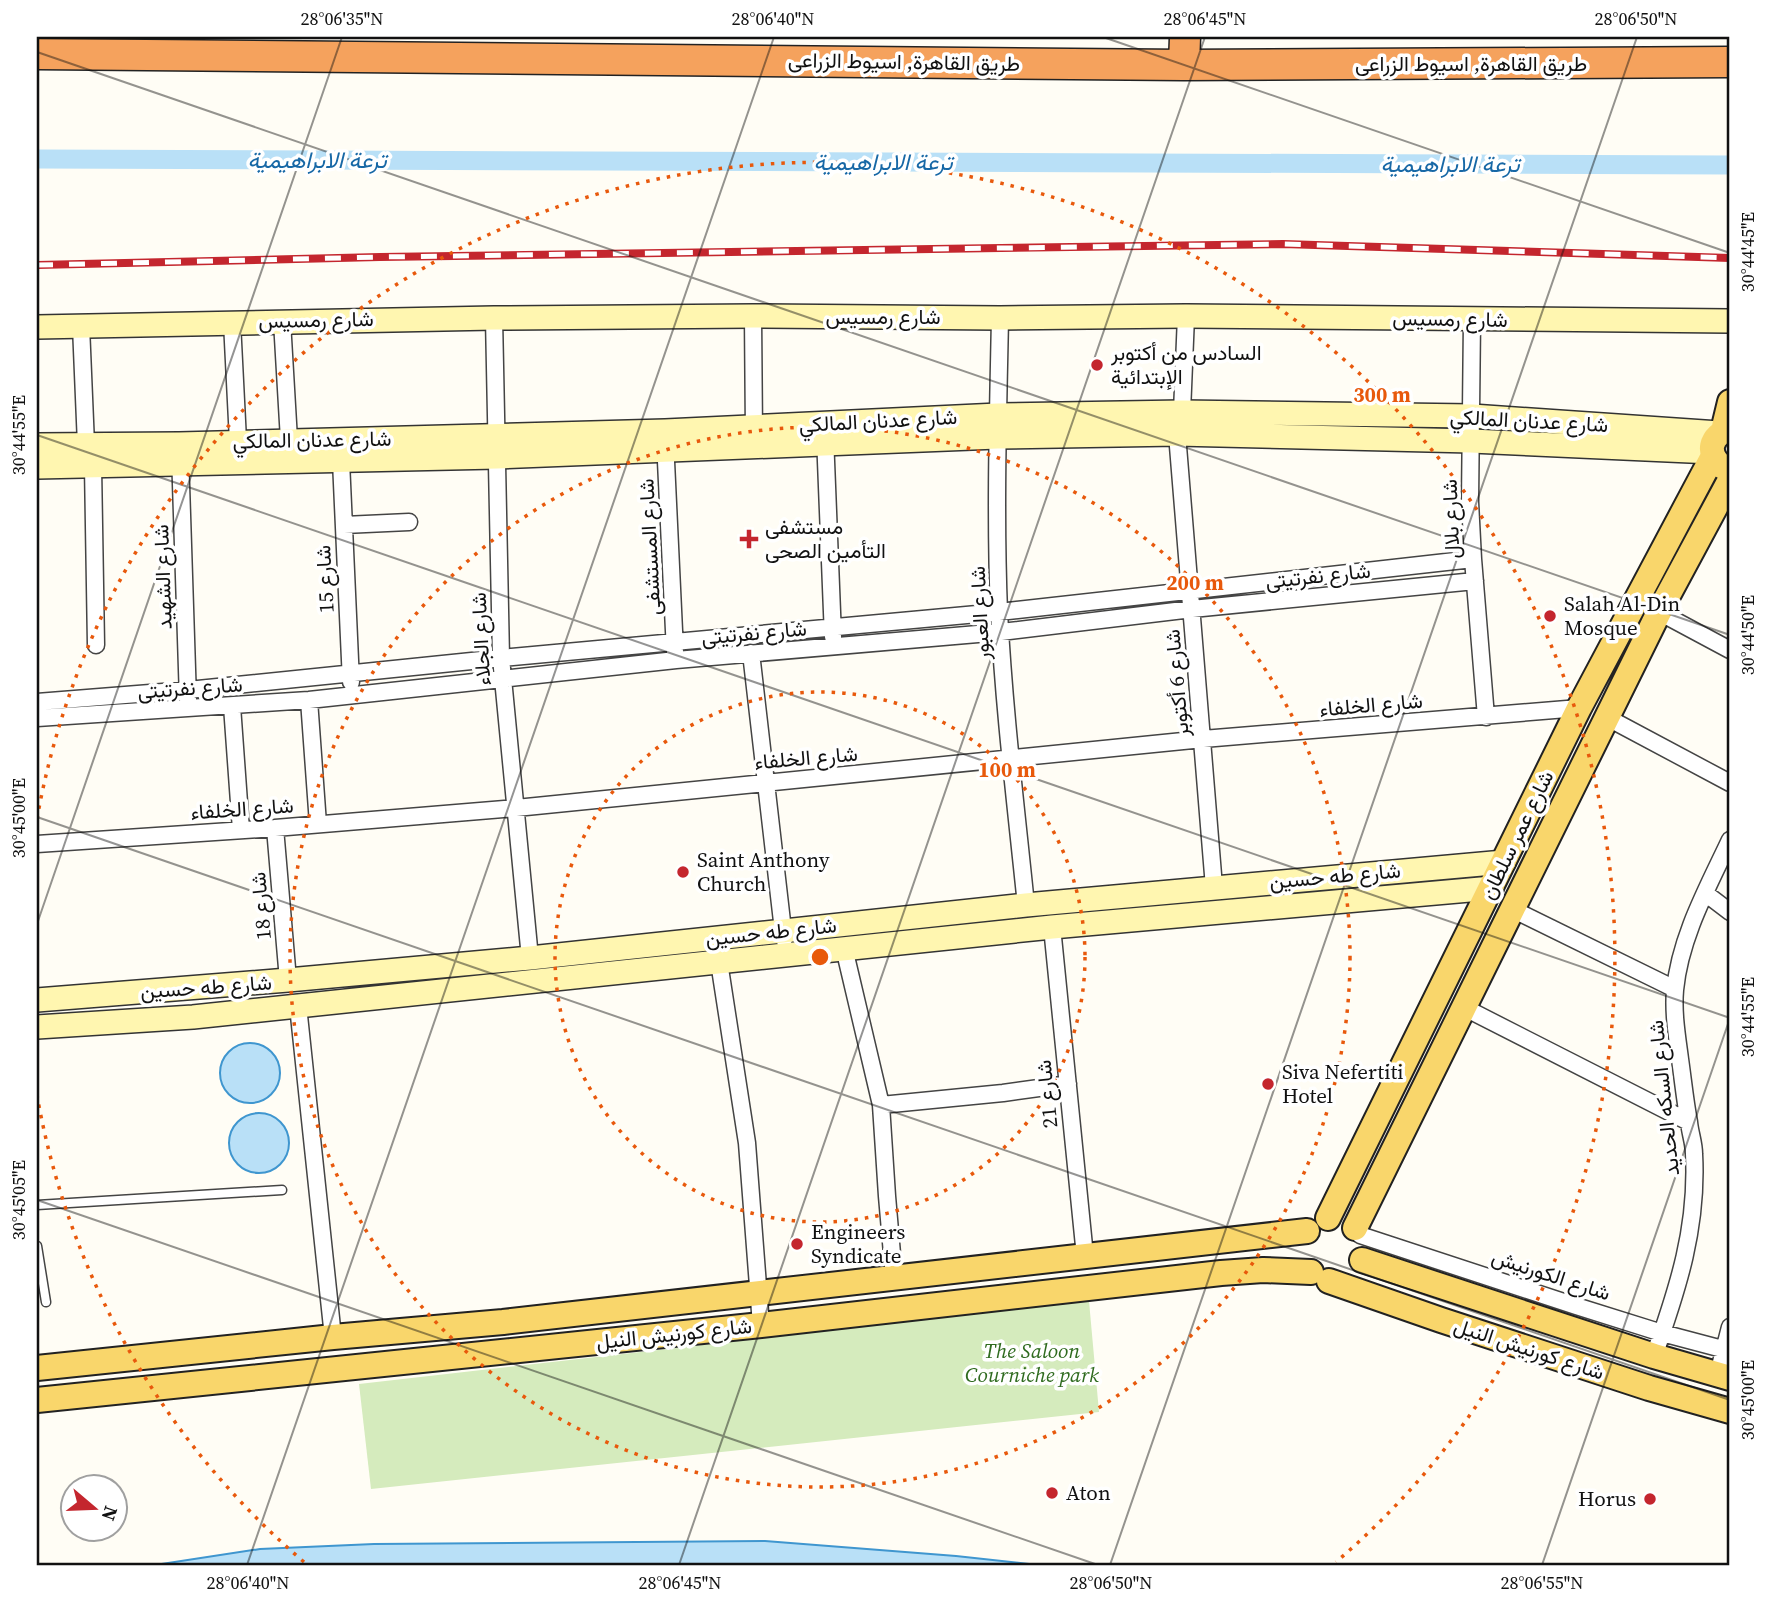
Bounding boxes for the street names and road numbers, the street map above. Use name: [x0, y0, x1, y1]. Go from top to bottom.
street label: طريق القاهرة, اسيوط الزراعى: [788, 45, 1020, 78]
street label: طريق القاهرة, اسيوط الزراعى: [1355, 49, 1587, 78]
street label: شارع رمسيس: [825, 302, 941, 331]
street label: شارع رمسيس: [1392, 303, 1508, 334]
street label: شارع رمسيس: [258, 304, 374, 335]
street label: شارع عدنان المالكي: [798, 402, 958, 442]
street label: شارع عدنان المالكي: [1449, 402, 1609, 442]
street label: شارع عدنان المالكي: [232, 424, 392, 458]
street label: شارع المستشفى: [631, 478, 668, 616]
street label: شارع بلال: [1435, 479, 1466, 559]
street label: شارع الشهيد: [146, 524, 179, 630]
street label: شارع 15: [308, 544, 341, 614]
street label: شارع نفرتيتى: [1264, 556, 1372, 595]
street label: شارع العبور: [963, 565, 996, 662]
street label: شارع الجلاء: [464, 592, 497, 686]
street label: شارع نفرتيتى: [700, 613, 808, 652]
street label: شارع 6 أكتوبر: [1157, 628, 1196, 739]
street label: شارع نفرتيتى: [136, 669, 244, 706]
street label: شارع الخلفاء: [1318, 686, 1424, 723]
street label: شارع الخلفاء: [753, 739, 859, 776]
street label: شارع عمر سلطان: [1473, 765, 1560, 904]
street label: شارع الخلفاء: [189, 790, 295, 827]
street label: شارع طه حسين: [1268, 855, 1402, 896]
street label: شارع 18: [243, 871, 278, 941]
street label: شارع طه حسين: [704, 910, 838, 953]
street label: شارع طه حسين: [139, 967, 273, 1006]
street label: شارع السكه الحديد: [1641, 1019, 1686, 1177]
street label: شارع 21: [1029, 1059, 1064, 1129]
street label: شارع الكورنيش: [1488, 1242, 1614, 1307]
street label: شارع كورنيش النيل: [595, 1311, 753, 1356]
street label: شارع كورنيش النيل: [1450, 1311, 1608, 1386]

